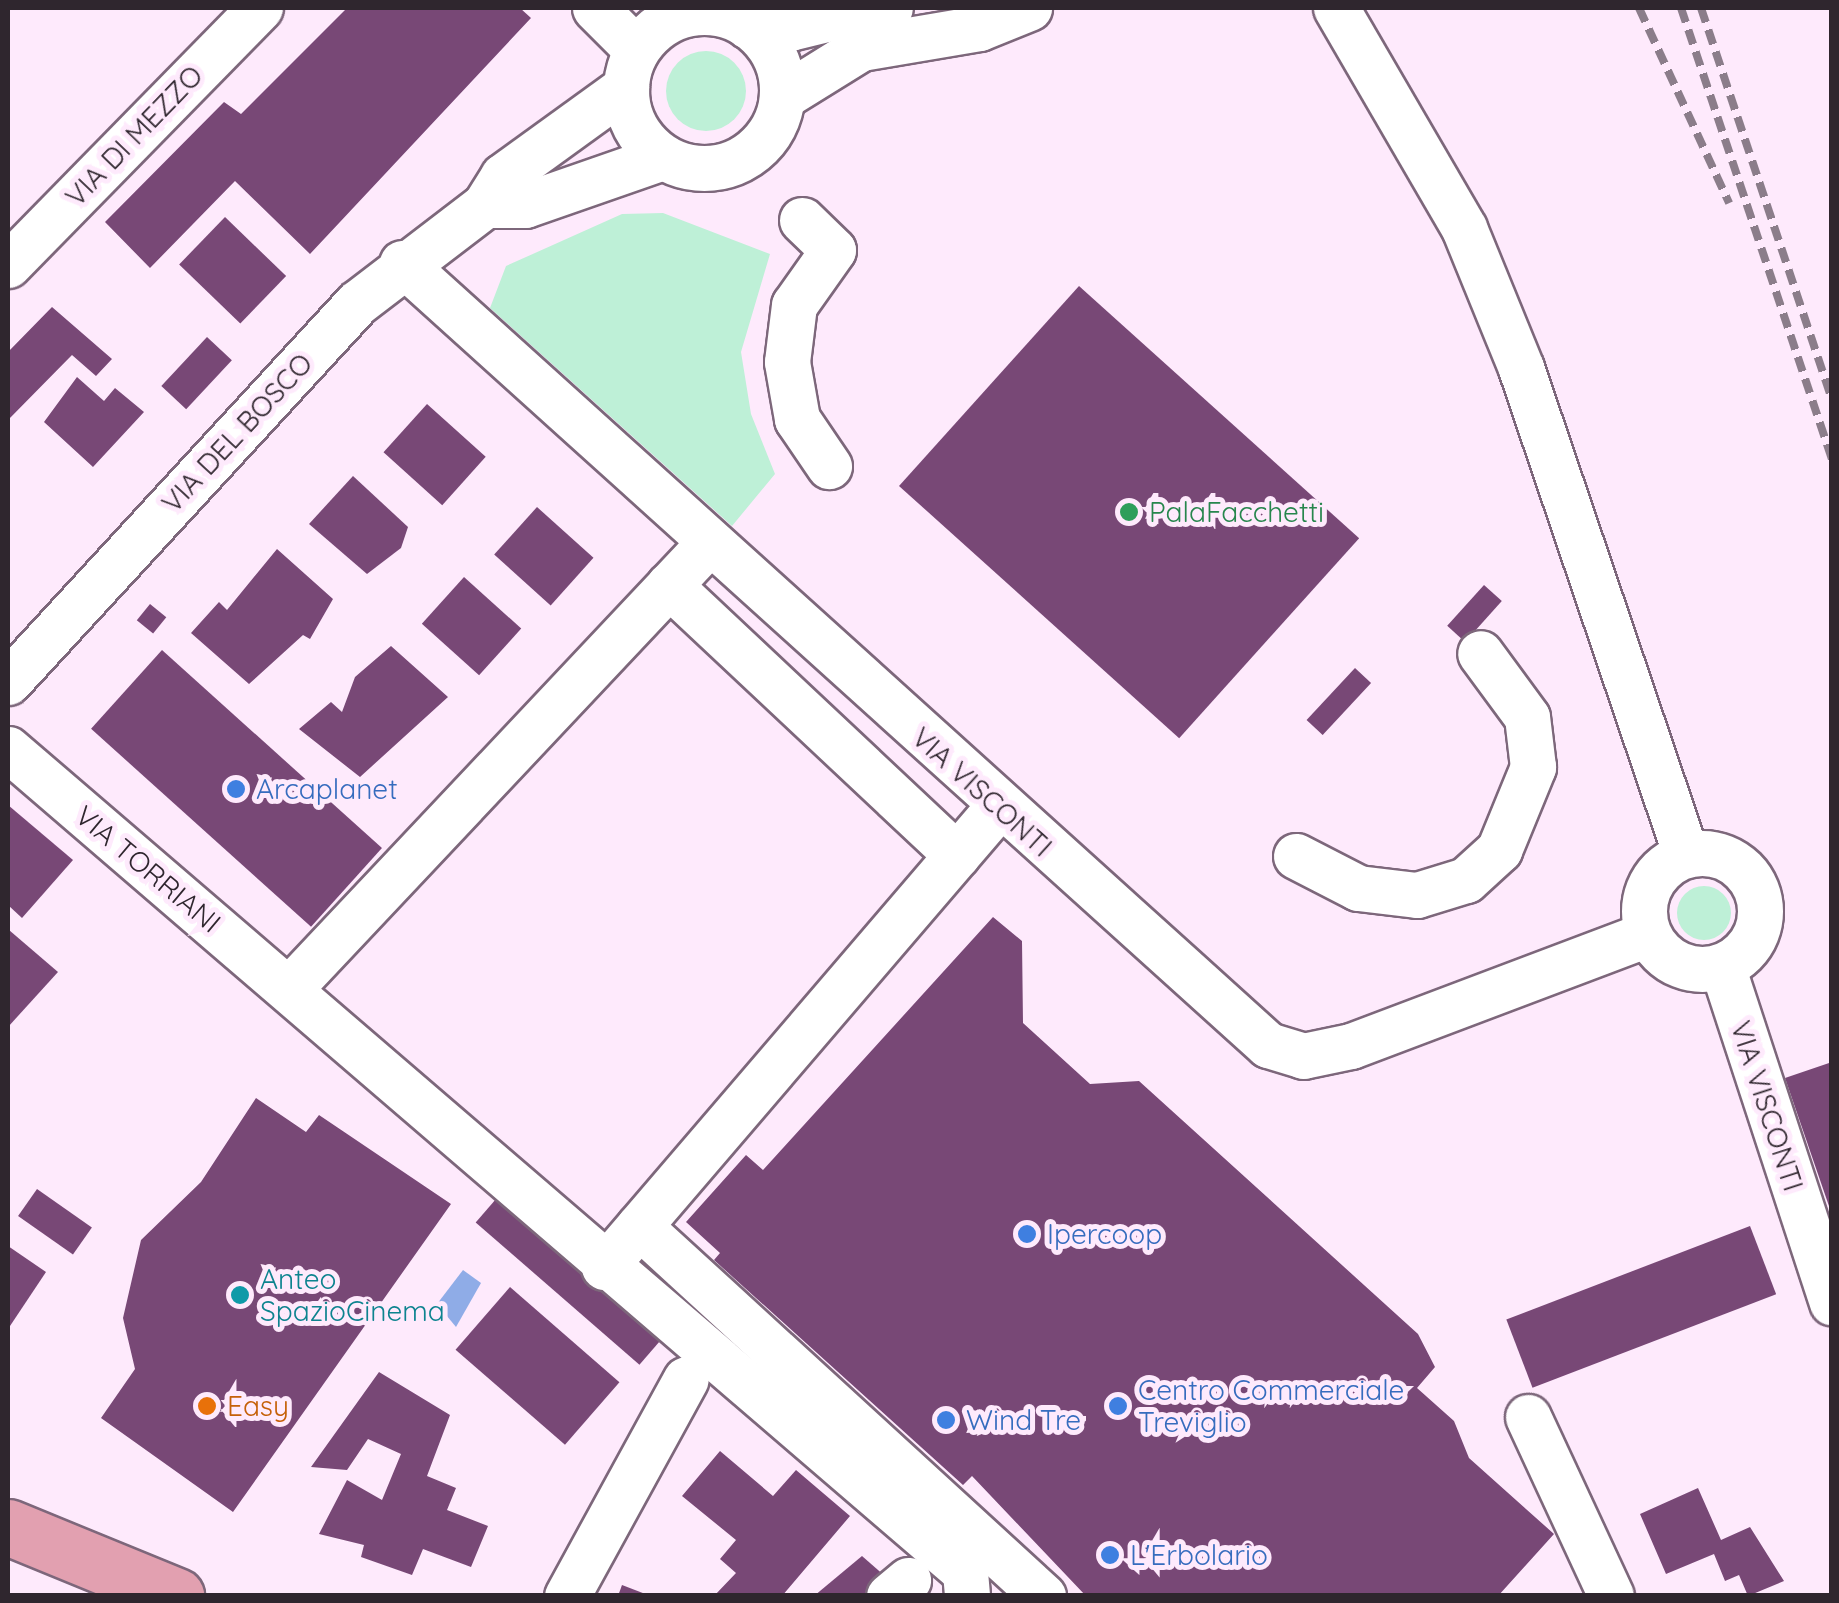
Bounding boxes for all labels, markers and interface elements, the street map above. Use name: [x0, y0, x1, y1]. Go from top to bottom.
street label: VIA DI MEZZO: [58, 59, 210, 213]
street label: VIA DEL BOSCO: [155, 347, 319, 519]
place label: PalaFacchetti: [1149, 495, 1324, 529]
marker: PalaFacchetti: [1118, 501, 1140, 523]
street label: VIA VISCONTI: [905, 720, 1059, 864]
place label: Arcaplanet: [256, 772, 398, 806]
marker: Arcaplanet: [225, 778, 247, 800]
street label: VIA TORRIANI: [69, 799, 227, 939]
street label: VIA VISCONTI: [1724, 1017, 1810, 1195]
place label: Ipercoop: [1047, 1217, 1162, 1251]
marker: Ipercoop: [1016, 1223, 1038, 1245]
place label: Anteo SpazioCinema: [260, 1262, 445, 1328]
marker: Anteo SpazioCinema: [229, 1284, 251, 1306]
place label: Centro Commerciale Treviglio: [1138, 1373, 1404, 1439]
place label: Easy: [227, 1389, 289, 1423]
marker: Easy: [196, 1395, 218, 1417]
marker: Centro Commerciale Treviglio: [1107, 1395, 1129, 1417]
place label: Wind Tre: [966, 1403, 1081, 1437]
marker: Wind Tre: [935, 1409, 957, 1431]
place label: L'Erbolario: [1130, 1538, 1268, 1572]
marker: L'Erbolario: [1099, 1544, 1121, 1566]

